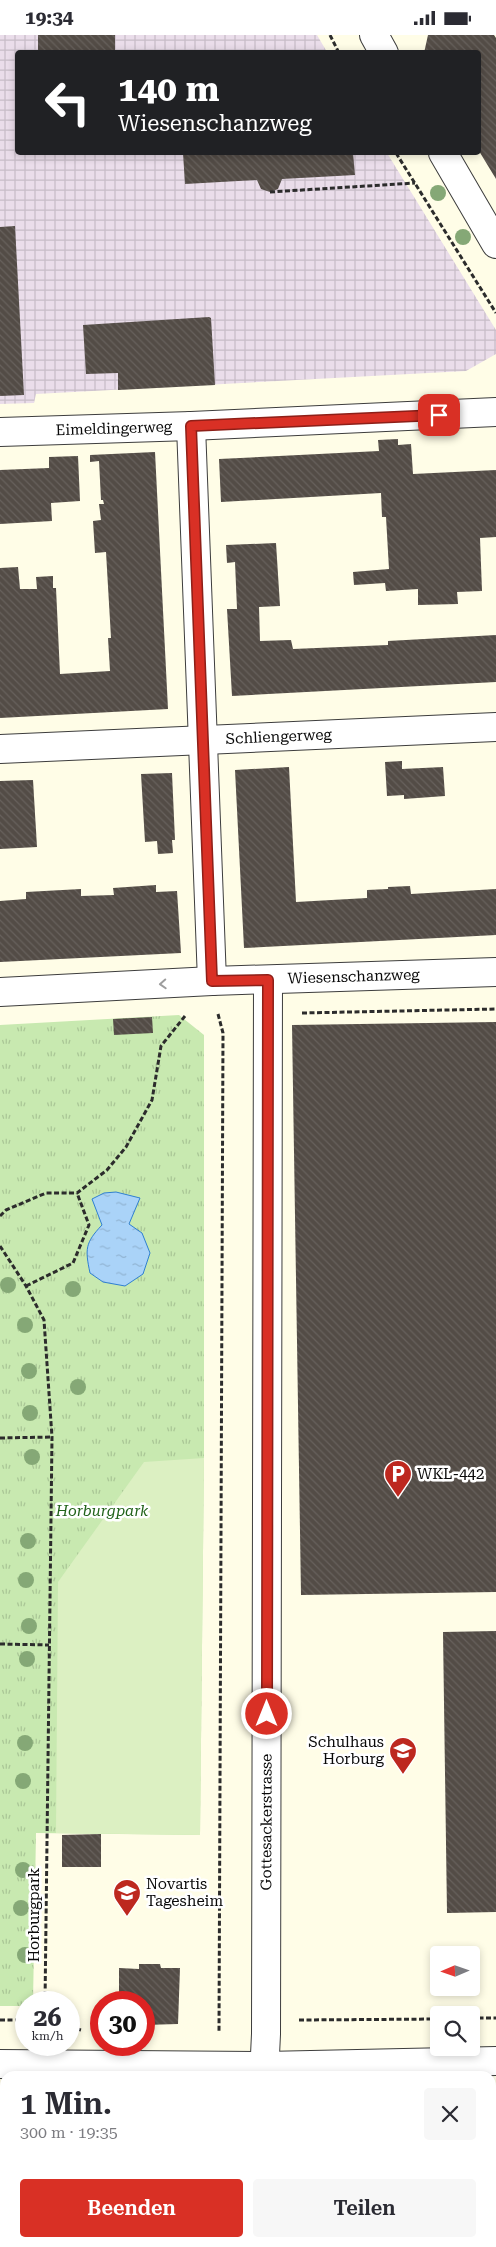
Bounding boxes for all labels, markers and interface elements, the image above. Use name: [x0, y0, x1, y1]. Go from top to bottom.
text: 19:34: [25, 6, 74, 29]
text: 140 m: [118, 69, 219, 110]
icon: left: [35, 70, 100, 135]
text: Wiesenschanzweg: [118, 111, 312, 136]
pin: [418, 394, 460, 436]
icon: arrive: [425, 401, 453, 429]
street label: Eimeldingerweg: [55, 418, 173, 439]
street label: Schliengerweg: [225, 725, 333, 748]
street label: Wiesenschanzweg: [287, 965, 420, 988]
one-way arrow: [159, 978, 167, 989]
parking icon: WKL-442: [383, 1459, 413, 1498]
place label: WKL-442: [417, 1465, 484, 1483]
park label: Horburgpark: [55, 1502, 149, 1520]
position arrow: [240, 1687, 292, 1739]
place label: Schulhaus Horburg: [308, 1733, 384, 1768]
school or university icon: Schulhaus Horburg: [388, 1736, 418, 1775]
street label: Gottesackerstrasse: [257, 1754, 276, 1890]
street label: Horburgpark: [25, 1867, 43, 1962]
place label: Novartis Tagesheim: [146, 1875, 223, 1910]
school or university icon: Novartis Tagesheim: [112, 1878, 142, 1917]
north arrow: [430, 1946, 480, 1996]
map controls: [430, 1946, 480, 2056]
speed limit sign: 30: [90, 1991, 155, 2056]
text: 26: [33, 2003, 62, 2032]
button: search: [430, 2006, 480, 2056]
text: km/h: [31, 2029, 64, 2043]
text: 1 Min.: [20, 2086, 112, 2121]
button: close: [424, 2088, 476, 2140]
text: 300 m · 19:35: [20, 2123, 118, 2142]
button: Beenden: [20, 2179, 243, 2237]
button: Teilen: [253, 2179, 476, 2237]

